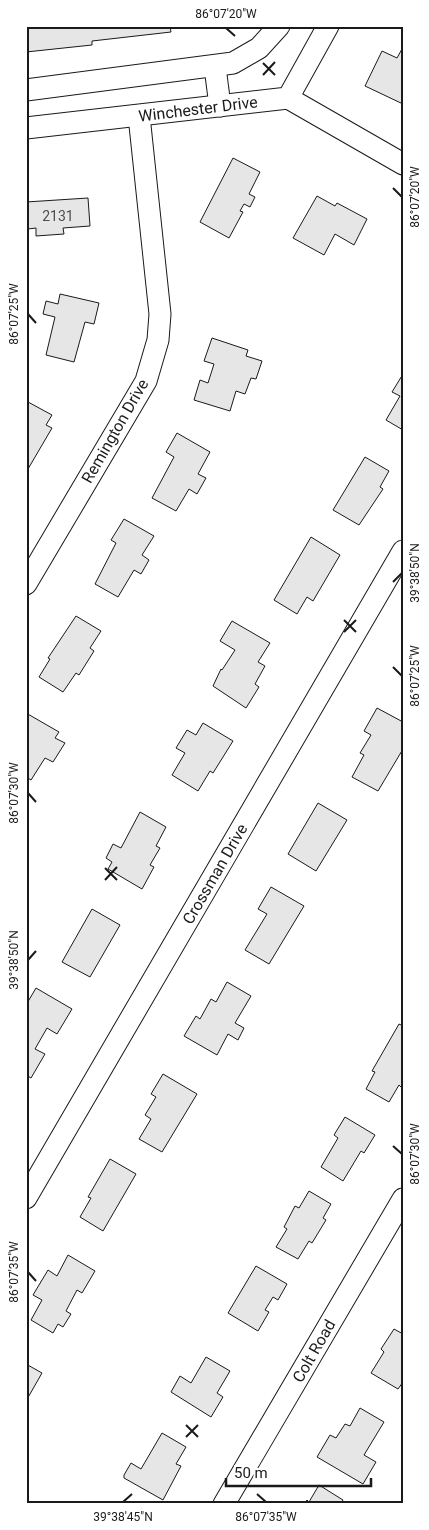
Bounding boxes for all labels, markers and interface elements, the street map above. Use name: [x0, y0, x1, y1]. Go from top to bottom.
text: 86°07'20"W: [195, 7, 257, 21]
street label: Winchester Drive: [137, 92, 259, 126]
text: 86°07'20"W: [408, 166, 422, 228]
house number: 2131: [42, 208, 74, 224]
text: 86°07'25"W: [7, 283, 21, 345]
street label: Remington Drive: [78, 376, 152, 486]
text: 39°38'50"N: [408, 543, 422, 603]
text: 86°07'25"W: [408, 645, 422, 707]
text: 86°07'30"W: [7, 762, 21, 824]
street label: Crossman Drive: [179, 820, 251, 928]
text: 39°38'50"N: [7, 930, 21, 990]
text: 86°07'30"W: [408, 1123, 422, 1185]
text: 86°07'35"W: [7, 1241, 21, 1303]
street label: Colt Road: [288, 1316, 340, 1386]
scale bar: [226, 1455, 372, 1487]
text: 50 m: [234, 1464, 268, 1482]
text: 39°38'45"N: [93, 1510, 153, 1524]
text: 86°07'35"W: [235, 1510, 297, 1524]

